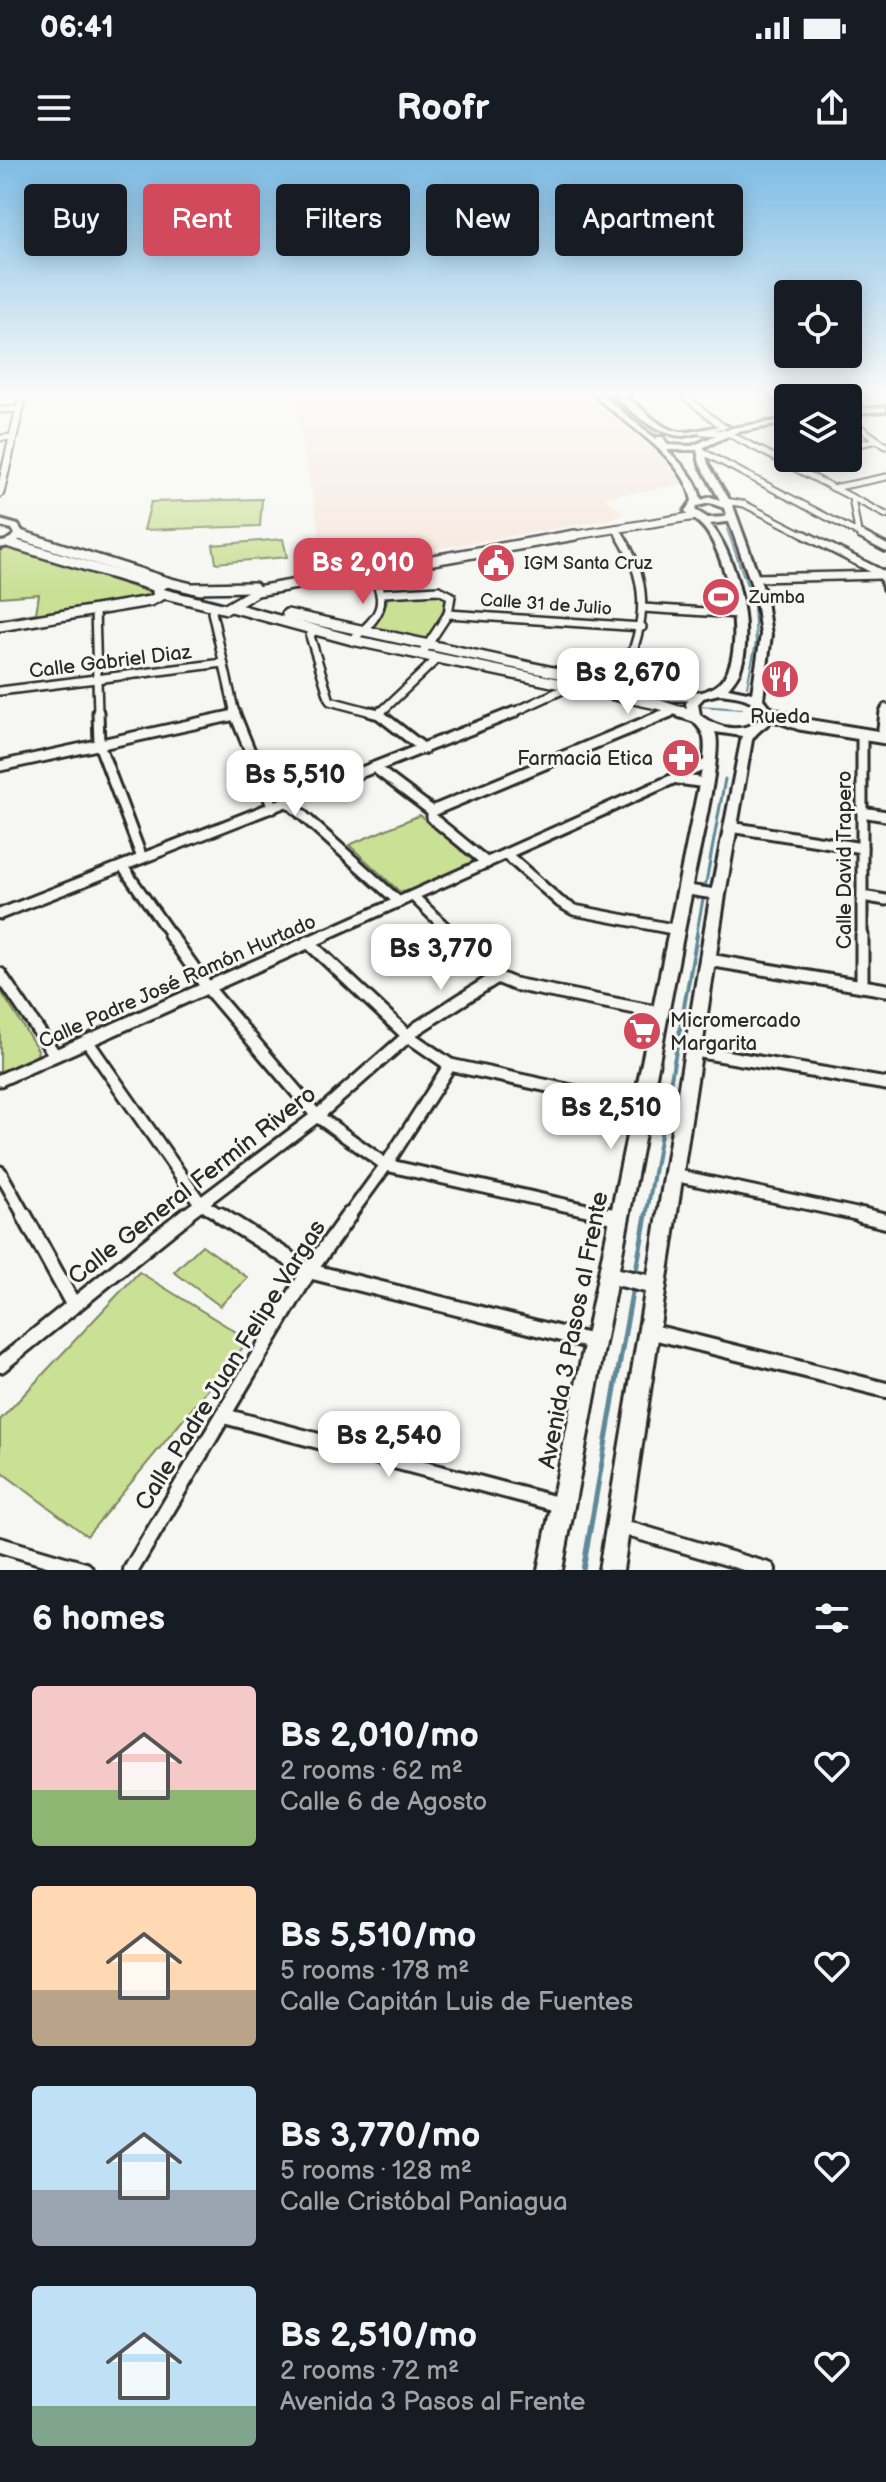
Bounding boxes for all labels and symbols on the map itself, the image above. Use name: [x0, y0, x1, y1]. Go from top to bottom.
pin: Bs 2,010: [280, 538, 446, 606]
public building icon: IGM Santa Cruz: [475, 542, 517, 584]
place label: IGM Santa Cruz: [524, 553, 653, 574]
sports icon: Zumba: [700, 576, 742, 618]
place label: Zumba: [748, 587, 805, 608]
street label: Calle 31 de Julio: [479, 589, 613, 620]
street label: Calle Gabriel Diaz: [28, 640, 193, 684]
pin: Bs 2,670: [545, 648, 711, 716]
restaurant icon: Rueda: [759, 658, 801, 700]
place label: Rueda: [750, 705, 810, 729]
pharmacy icon: Farmacia Etica: [660, 737, 702, 779]
place label: Farmacia Etica: [517, 747, 653, 771]
pin: Bs 5,510: [212, 750, 378, 818]
street label: Calle David Trapero: [833, 771, 857, 949]
street label: Calle Padre José Ramón Hurtado: [35, 910, 320, 1054]
pin: Bs 3,770: [358, 924, 524, 992]
place label: Micromercado Margarita: [670, 1009, 801, 1056]
supermarket icon: Micromercado Margarita: [621, 1010, 663, 1052]
street label: Calle General Fermín Rivero: [63, 1080, 322, 1291]
pin: Bs 2,510: [528, 1083, 694, 1151]
street label: Avenida 3 Pasos al Frente: [532, 1189, 615, 1471]
street label: Calle Padre Juan Felipe Vargas: [129, 1214, 332, 1516]
pin: Bs 2,540: [306, 1411, 472, 1479]

